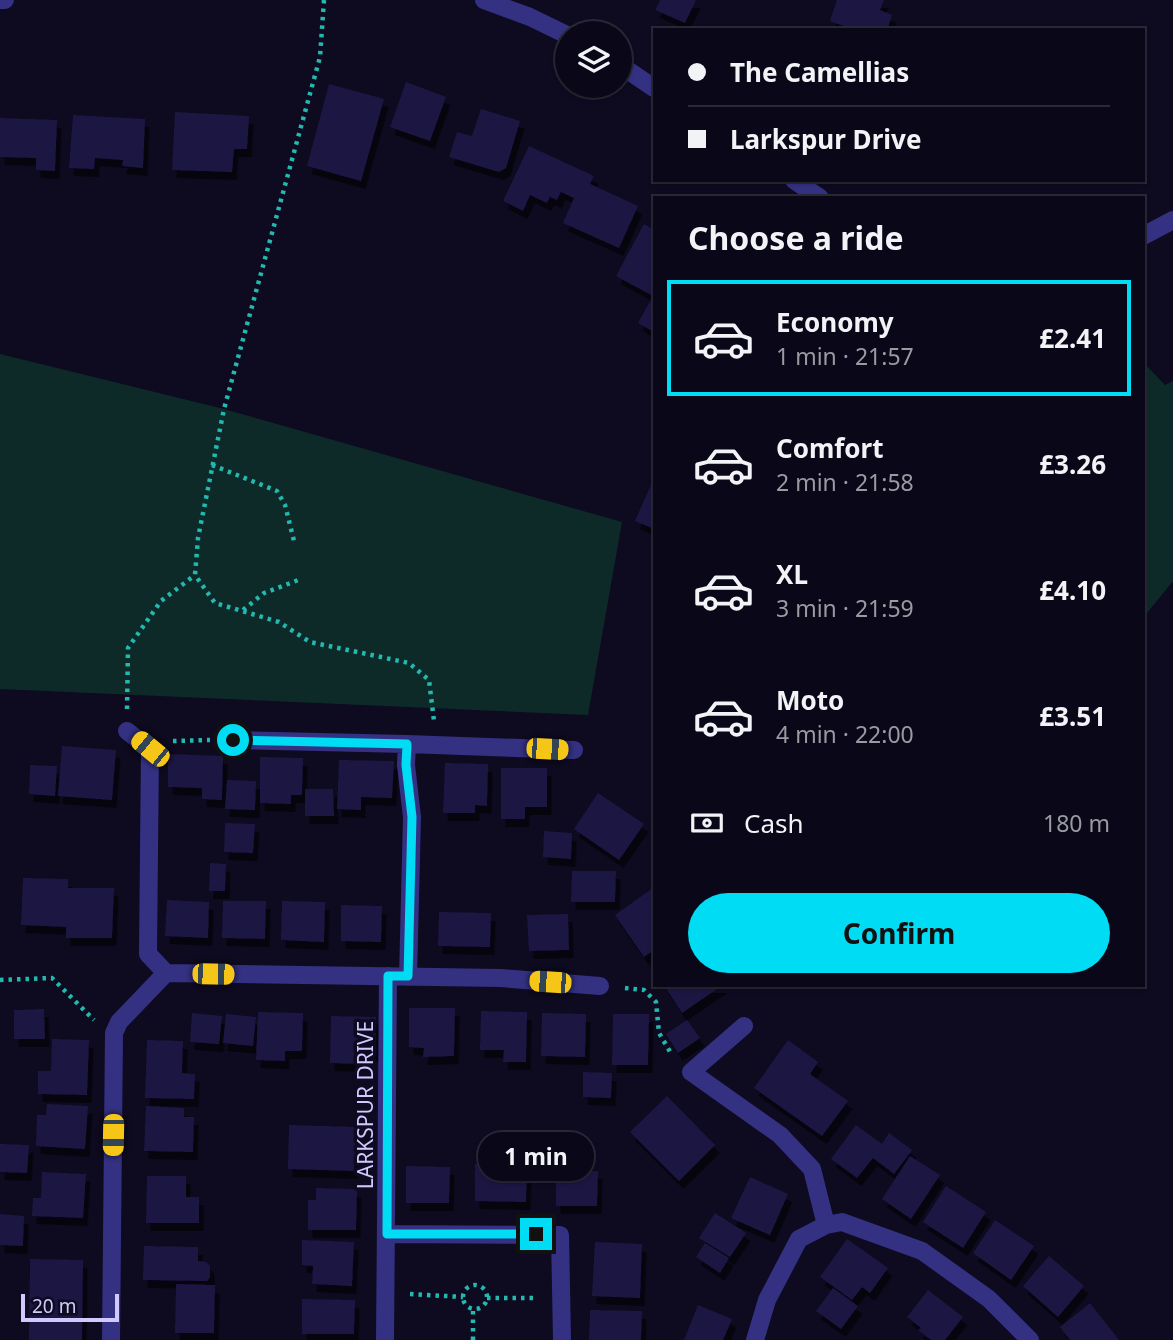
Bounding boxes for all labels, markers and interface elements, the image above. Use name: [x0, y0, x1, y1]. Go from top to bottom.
map controls: [555, 21, 632, 98]
button: layers: [555, 21, 632, 98]
text: The Camellias: [730, 54, 909, 90]
text: Larkspur Drive: [730, 121, 921, 157]
text: Choose a ride: [688, 216, 904, 259]
text: Economy: [776, 304, 894, 340]
icon: car: [692, 307, 755, 370]
text: £2.41: [1039, 320, 1106, 356]
text: 1 min · 21:57: [776, 340, 914, 372]
text: Comfort: [776, 430, 884, 466]
icon: car: [692, 433, 755, 496]
text: £3.26: [1039, 446, 1106, 482]
text: 2 min · 21:58: [776, 466, 914, 498]
text: XL: [776, 556, 808, 592]
icon: car: [692, 559, 755, 622]
text: £4.10: [1039, 572, 1106, 608]
text: 3 min · 21:59: [776, 592, 914, 624]
text: Moto: [776, 682, 844, 718]
icon: car: [692, 685, 755, 748]
text: £3.51: [1039, 698, 1106, 734]
text: 4 min · 22:00: [776, 718, 914, 750]
route start: [217, 724, 249, 756]
car: [128, 728, 173, 770]
car: [526, 737, 569, 761]
icon: cash: [688, 804, 726, 842]
text: Cash: [744, 805, 804, 841]
text: 180 m: [1043, 807, 1110, 839]
button: Confirm: [688, 893, 1110, 973]
car: [192, 963, 235, 985]
car: [529, 970, 572, 994]
street label: LARKSPUR DRIVE: [351, 1021, 379, 1189]
car: [103, 1114, 124, 1156]
callout: 1 min: [478, 1132, 594, 1182]
text: 1 min: [504, 1140, 568, 1172]
route end: [520, 1218, 552, 1250]
scale bar: [21, 1291, 119, 1323]
text: 20 m: [32, 1293, 76, 1319]

